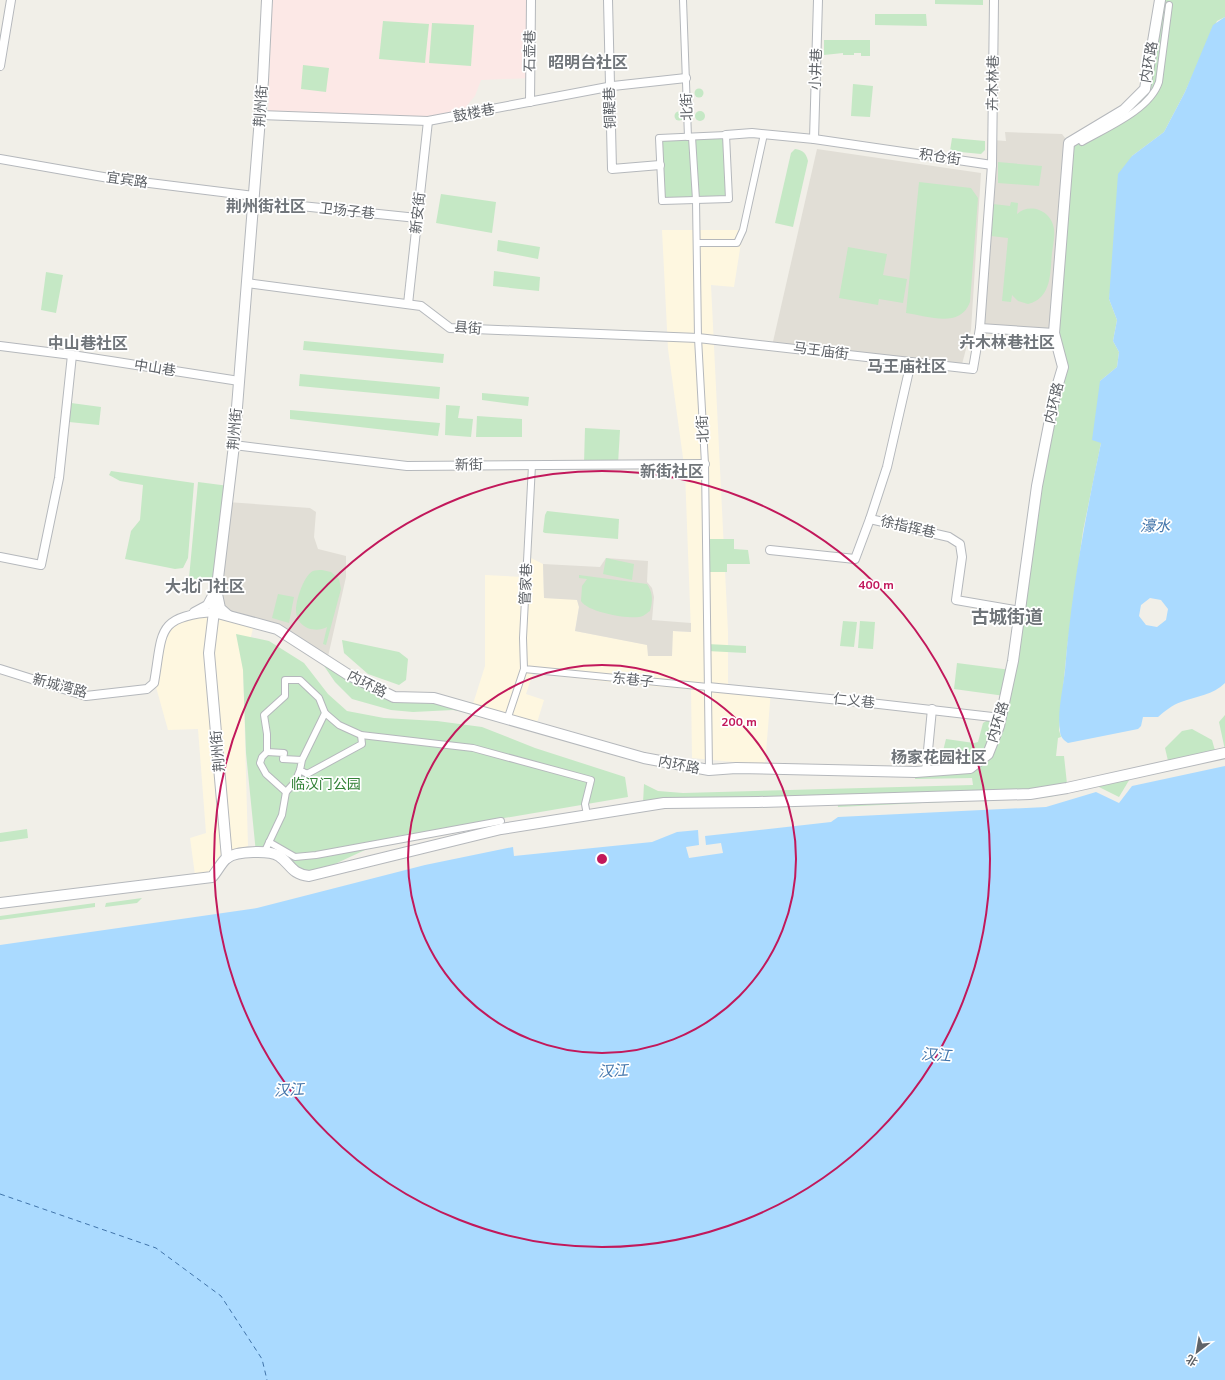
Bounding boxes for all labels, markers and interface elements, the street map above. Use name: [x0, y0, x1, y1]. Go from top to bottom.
street label: 石壶巷: [520, 30, 540, 72]
street label: 内环路: [1136, 40, 1162, 84]
street label: 小井巷: [806, 48, 826, 90]
district label: 昭明台社区: [548, 52, 628, 74]
street label: 卉木林巷: [983, 55, 1003, 111]
street label: 荆州街: [250, 84, 272, 128]
street label: 铜鞮巷: [600, 87, 620, 129]
street label: 北街: [677, 93, 697, 121]
street label: 鼓楼巷: [452, 100, 496, 126]
street label: 积仓街: [918, 145, 962, 169]
street label: 宜宾路: [105, 168, 149, 192]
street label: 新安街: [406, 191, 430, 235]
district label: 荆州街社区: [226, 196, 306, 218]
street label: 卫场子巷: [318, 199, 376, 223]
street label: 县街: [453, 317, 483, 339]
district label: 卉木林巷社区: [959, 332, 1055, 354]
district label: 中山巷社区: [48, 333, 128, 355]
street label: 马王庙街: [792, 338, 850, 364]
street label: 中山巷: [133, 355, 177, 381]
district label: 马王庙社区: [867, 356, 947, 378]
street label: 内环路: [1040, 380, 1068, 426]
street label: 荆州街: [224, 407, 246, 451]
street label: 北街: [693, 415, 713, 443]
street label: 新街: [455, 455, 483, 475]
district label: 新街社区: [640, 461, 704, 483]
street label: 徐指挥巷: [879, 511, 937, 543]
water label: 濠水: [1140, 516, 1171, 536]
street label: 管家巷: [515, 563, 537, 605]
district label: 大北门社区: [165, 576, 245, 598]
text: 400 m: [858, 577, 894, 593]
district label: 古城街道: [971, 605, 1043, 629]
street label: 内环路: [344, 666, 390, 702]
street label: 东巷子: [611, 668, 655, 692]
street label: 新城湾路: [30, 670, 90, 702]
street label: 仁义巷: [832, 689, 876, 713]
street label: 内环路: [983, 699, 1013, 745]
text: 200 m: [721, 714, 757, 730]
street label: 荆州街: [207, 729, 229, 773]
district label: 杨家花园社区: [891, 747, 987, 769]
street label: 内环路: [657, 752, 701, 778]
park label: 临汉门公园: [291, 775, 361, 794]
centre of rings: [595, 852, 609, 866]
water label: 汉江: [920, 1044, 954, 1066]
water label: 汉江: [597, 1060, 630, 1082]
water label: 汉江: [273, 1079, 306, 1101]
north arrow: [1177, 1332, 1217, 1372]
text: 北: [1184, 1351, 1201, 1369]

